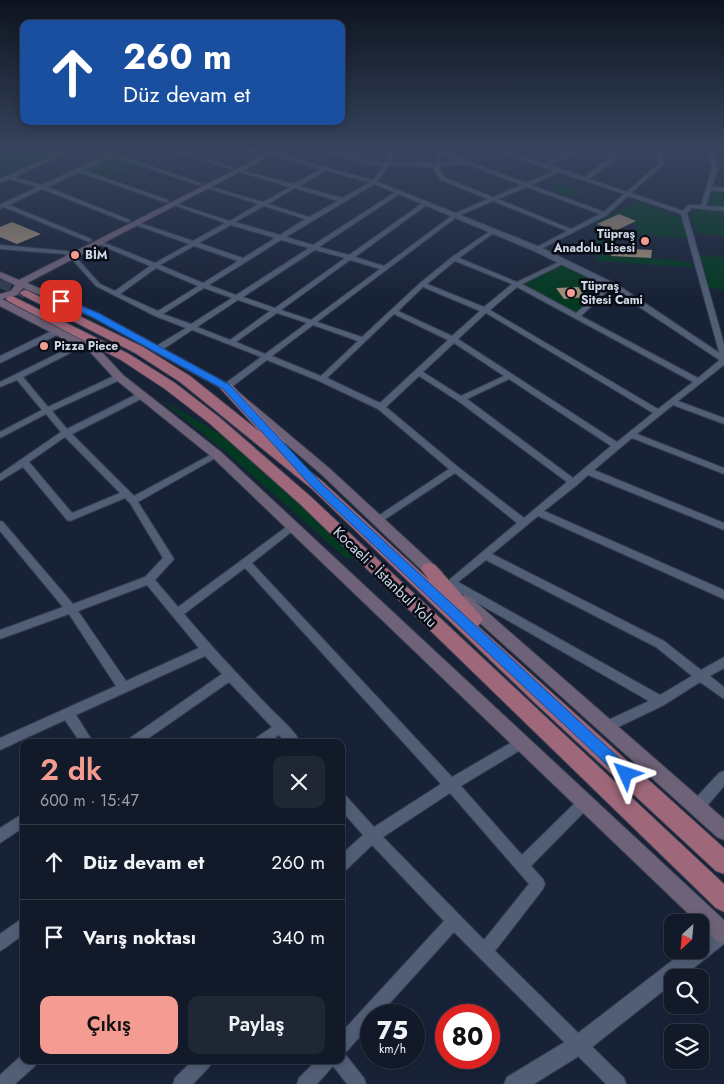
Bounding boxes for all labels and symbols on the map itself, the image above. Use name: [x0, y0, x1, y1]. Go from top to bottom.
place label: Tüpraş Anadolu Lisesi: [553, 225, 636, 257]
marker: Tüpraş Anadolu Lisesi: [639, 235, 651, 247]
place label: BİM: [85, 246, 108, 264]
marker: BİM: [69, 249, 81, 261]
place label: Tüpraş Sitesi Cami: [581, 277, 643, 309]
pin: [40, 280, 82, 322]
marker: Tüpraş Sitesi Cami: [565, 287, 577, 299]
place label: Pizza Piece: [54, 337, 118, 355]
marker: Pizza Piece: [38, 340, 50, 352]
street label: Kocaeli - İstanbul Yolu: [328, 521, 442, 633]
position arrow: [599, 747, 651, 799]
north arrow: [664, 914, 709, 959]
speed limit sign: 80: [435, 1004, 500, 1069]

